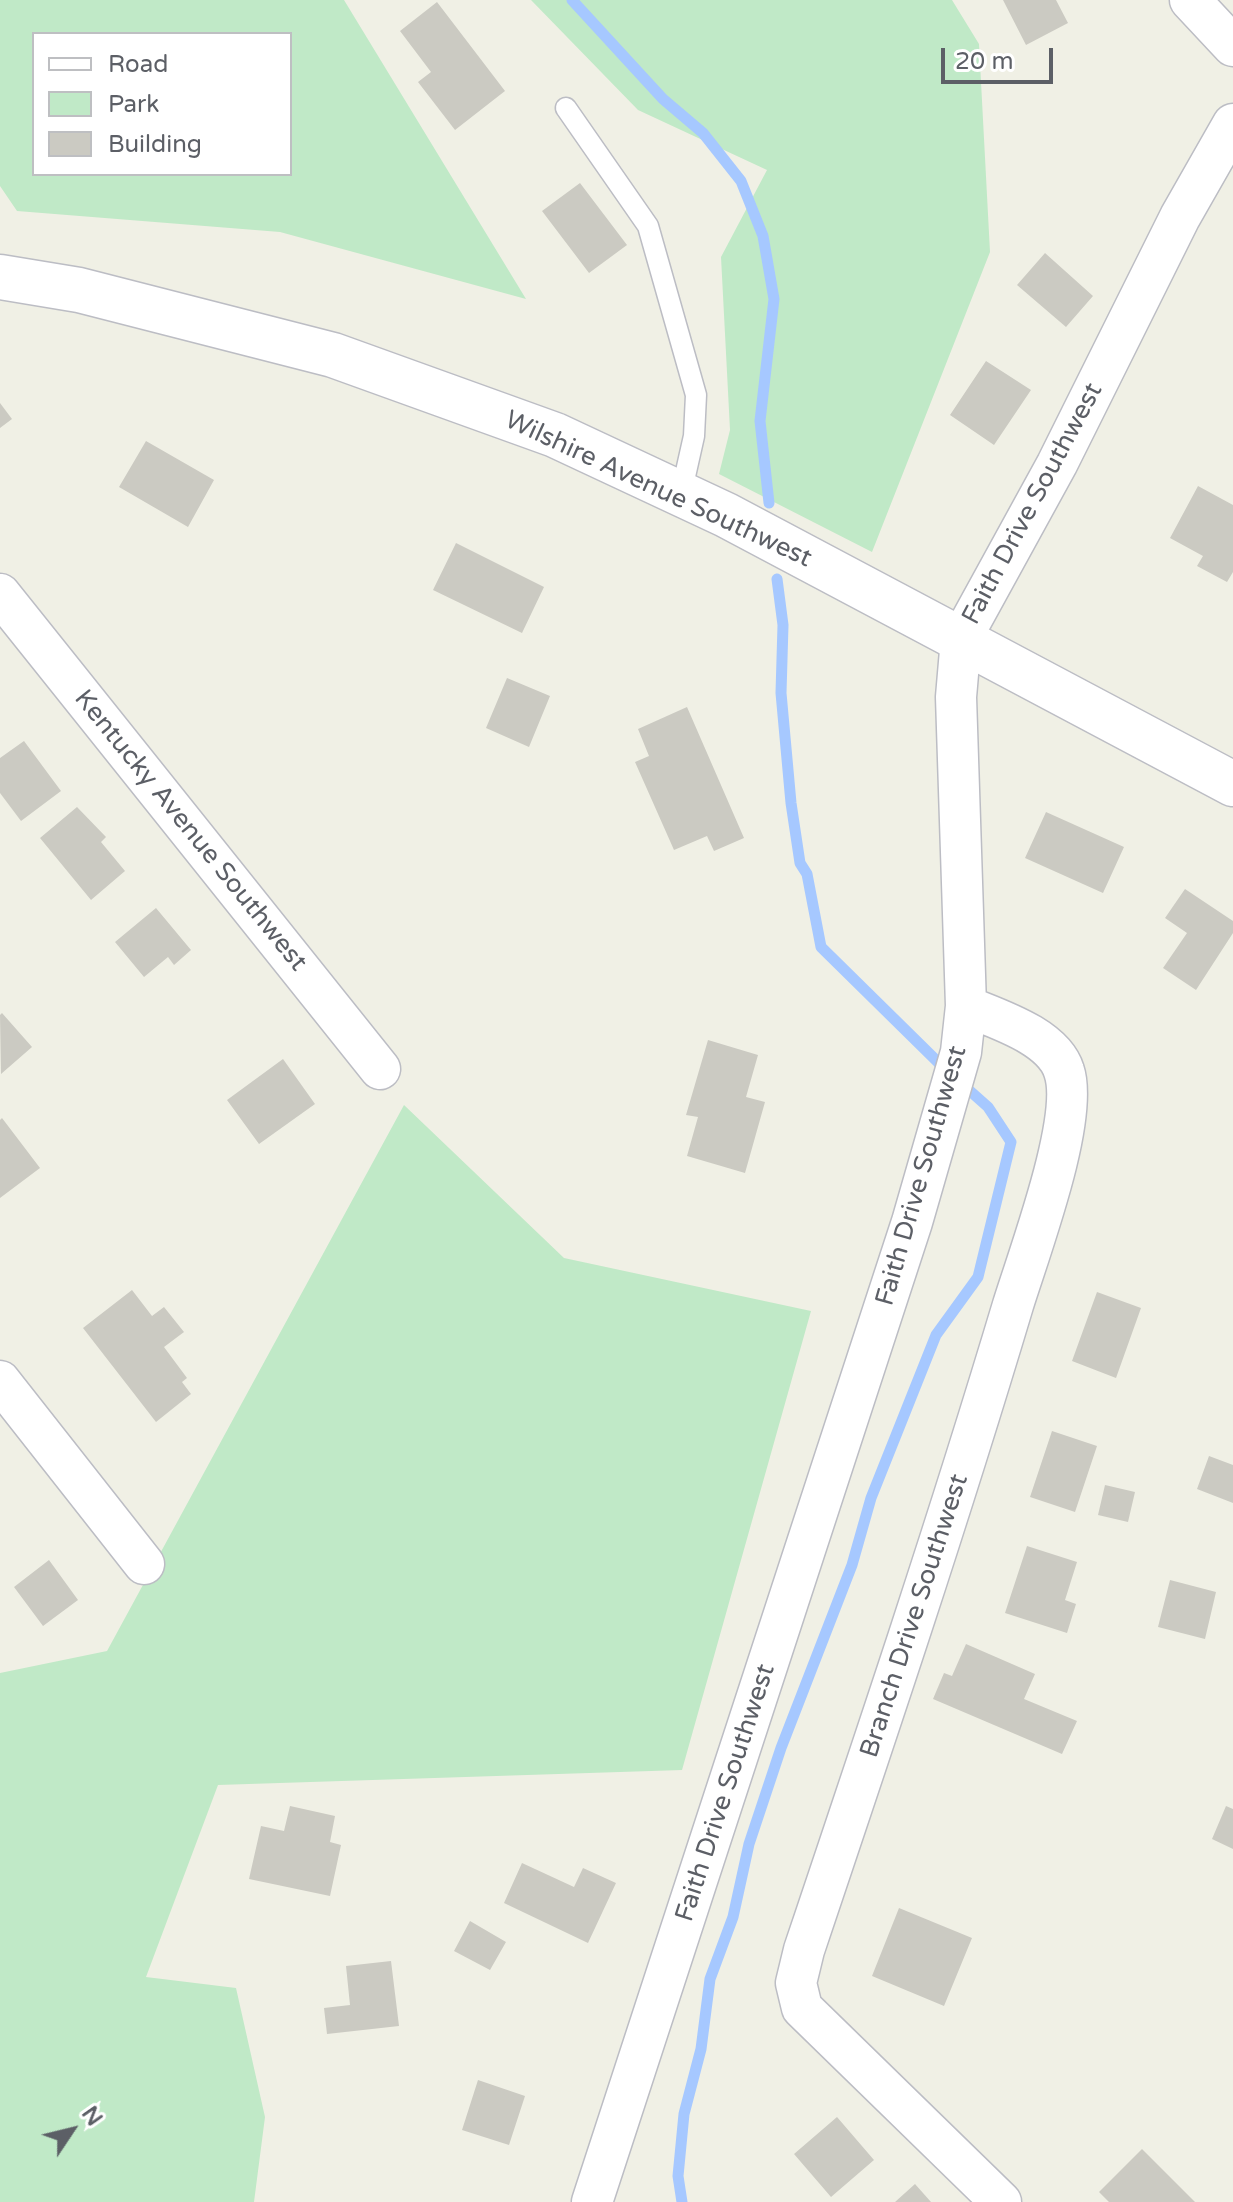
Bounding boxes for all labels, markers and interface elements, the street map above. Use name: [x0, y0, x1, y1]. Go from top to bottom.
legend: [32, 32, 292, 176]
scale bar: [945, 32, 1057, 82]
text: 20 m: [955, 47, 1013, 76]
text: Road: [108, 50, 168, 79]
text: Park: [108, 90, 159, 119]
text: Building: [108, 130, 202, 159]
street label: Faith Drive Southwest: [956, 378, 1110, 630]
street label: Wilshire Avenue Southwest: [499, 405, 817, 575]
street label: Kentucky Avenue Southwest: [67, 684, 313, 978]
street label: Faith Drive Southwest: [870, 1042, 974, 1310]
street label: Branch Drive Southwest: [854, 1470, 976, 1762]
street label: Faith Drive Southwest: [670, 1660, 782, 1926]
north arrow: [32, 2090, 112, 2170]
text: N: [76, 2102, 107, 2131]

